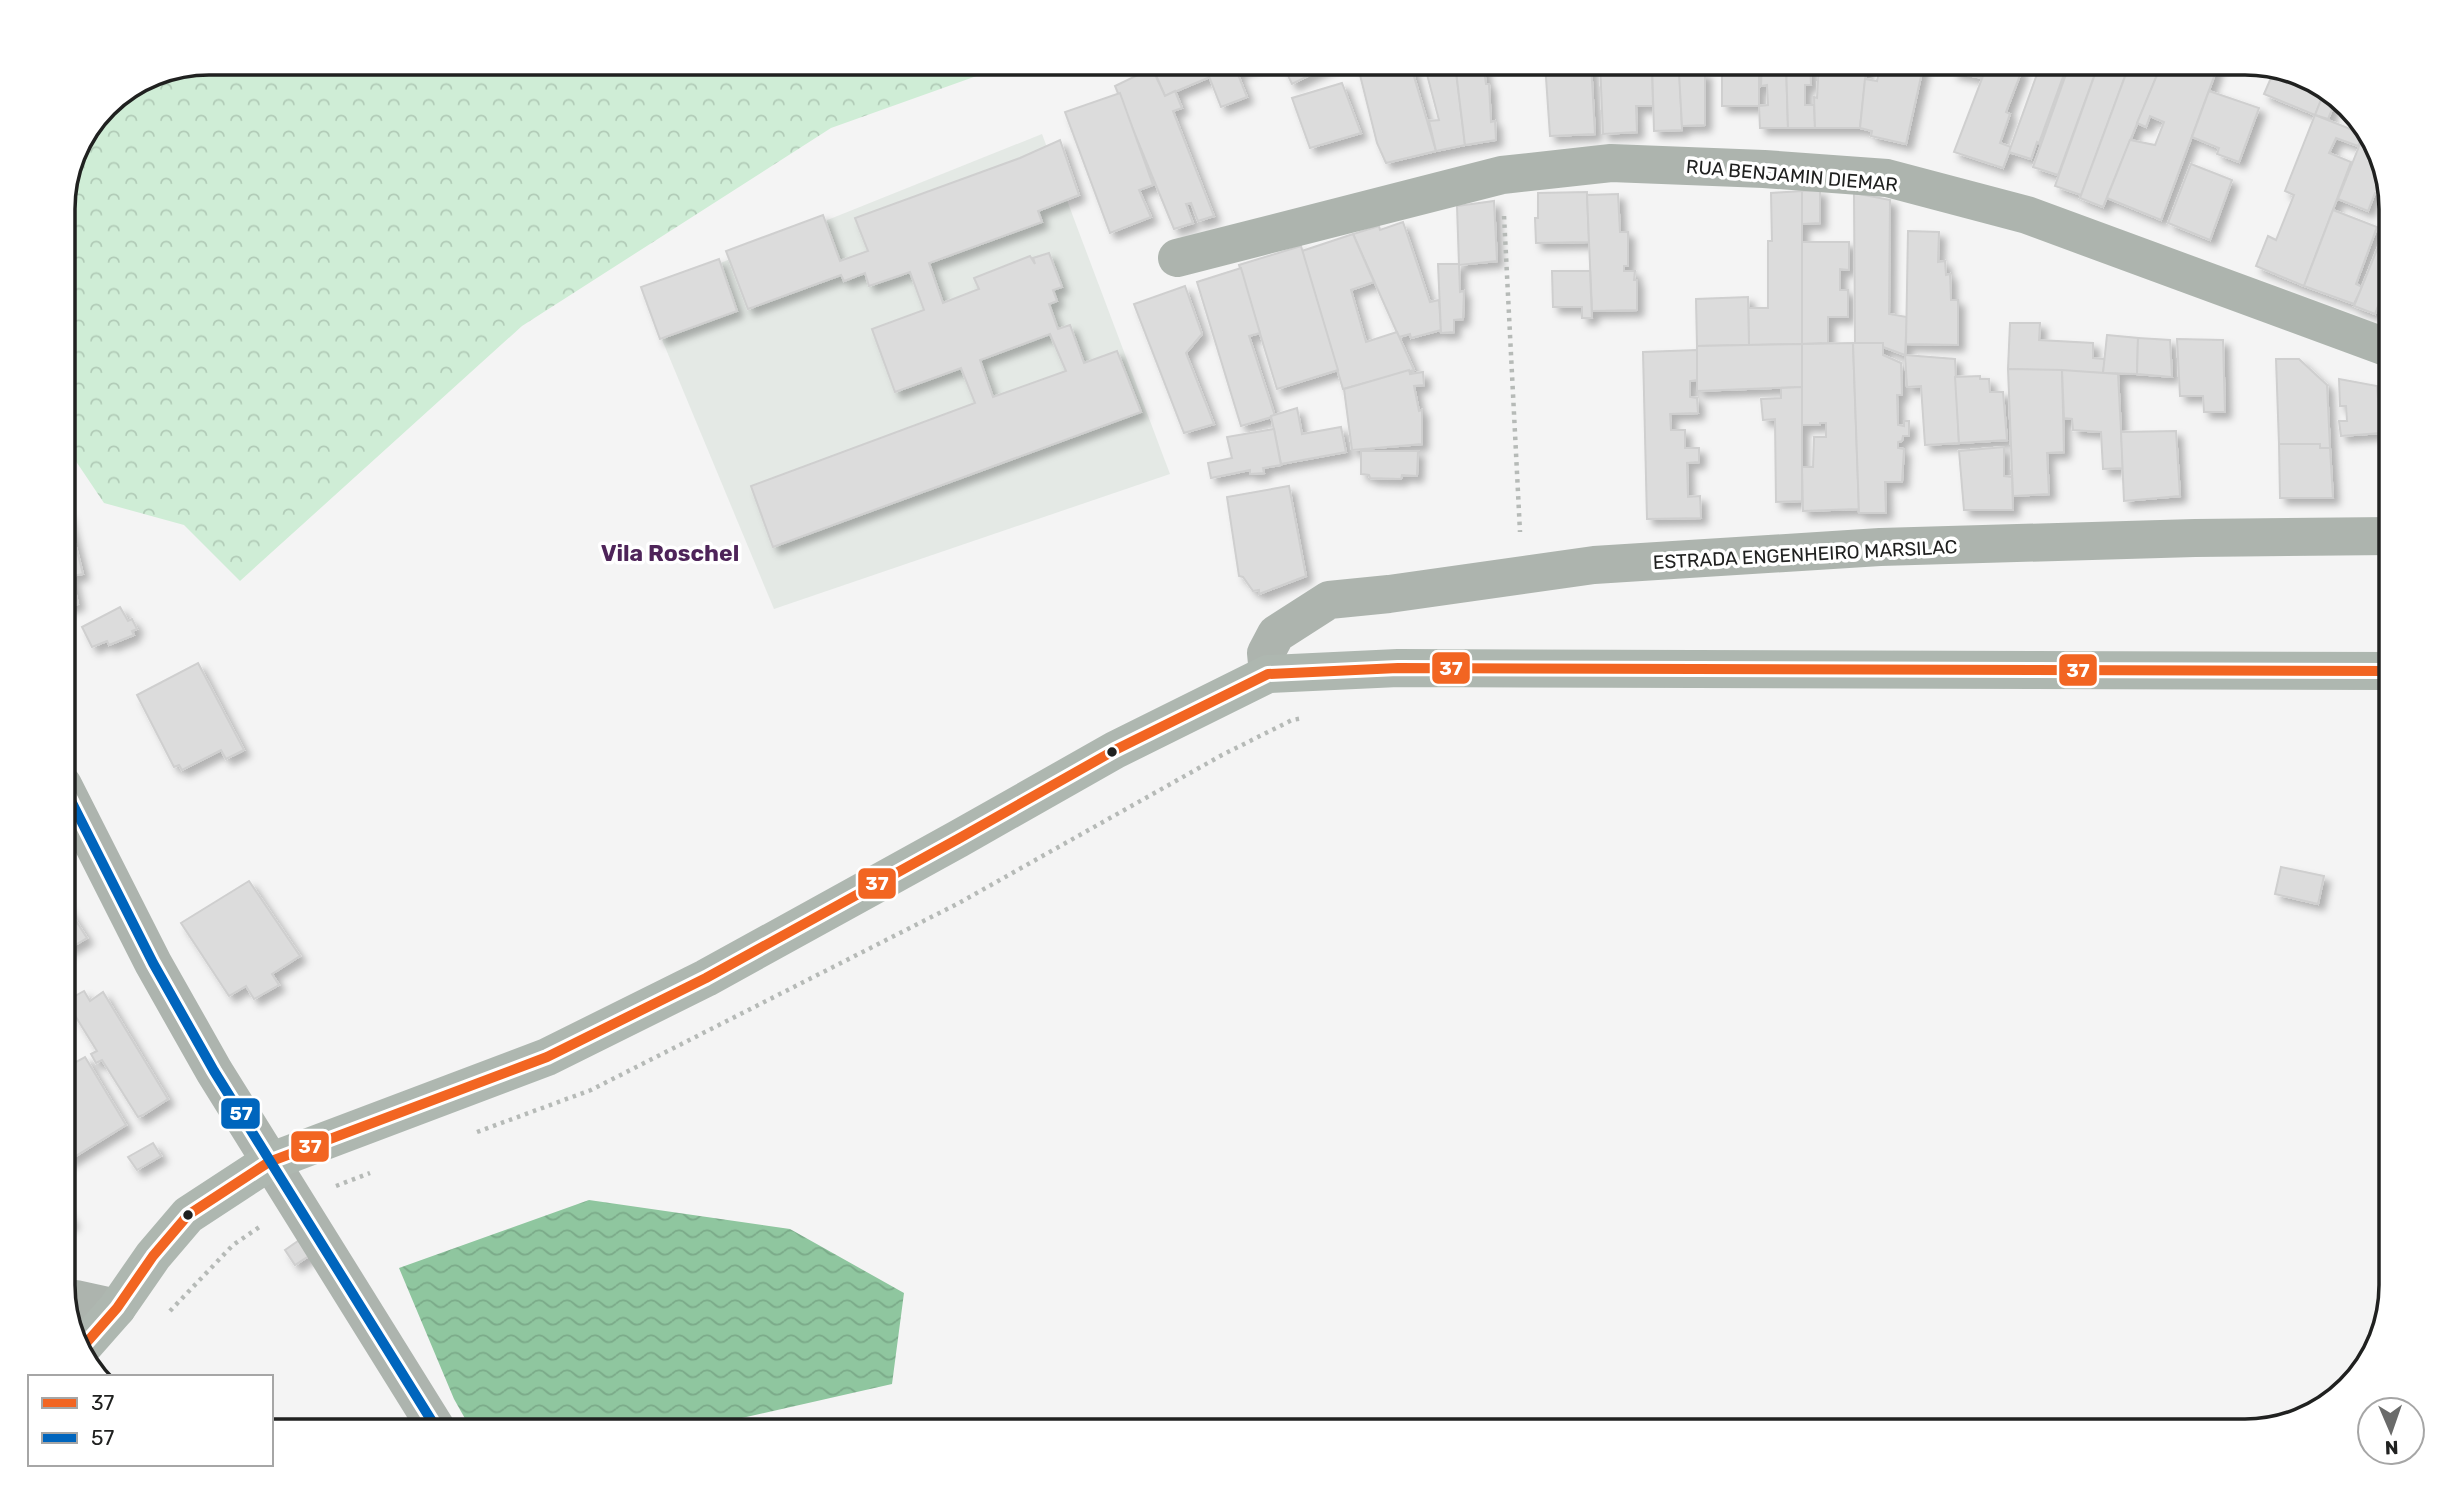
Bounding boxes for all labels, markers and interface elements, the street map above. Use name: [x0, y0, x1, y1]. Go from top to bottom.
street label: RUA BENJAMIN DIEMAR: [1685, 155, 1899, 196]
street label: ESTRADA ENGENHEIRO MARSILAC: [1652, 535, 1958, 574]
district label: Vila Roschel: [601, 539, 739, 567]
line badge: 37: [1431, 651, 1471, 685]
line badge: 37: [2058, 653, 2098, 687]
text: 37: [1439, 657, 1463, 680]
text: 37: [2066, 659, 2090, 682]
unlabelled marker: [1105, 745, 1119, 759]
line badge: 37: [857, 867, 897, 900]
text: 37: [865, 872, 889, 895]
line badge: 57: [220, 1097, 261, 1130]
text: 57: [229, 1102, 253, 1125]
line badge: 37: [290, 1130, 330, 1163]
text: 37: [298, 1135, 322, 1158]
unlabelled marker: [181, 1208, 195, 1222]
legend: [28, 1375, 273, 1466]
text: 37: [91, 1390, 115, 1415]
north arrow: [2356, 1396, 2426, 1466]
text: 57: [91, 1425, 114, 1450]
text: N: [2384, 1436, 2399, 1459]

